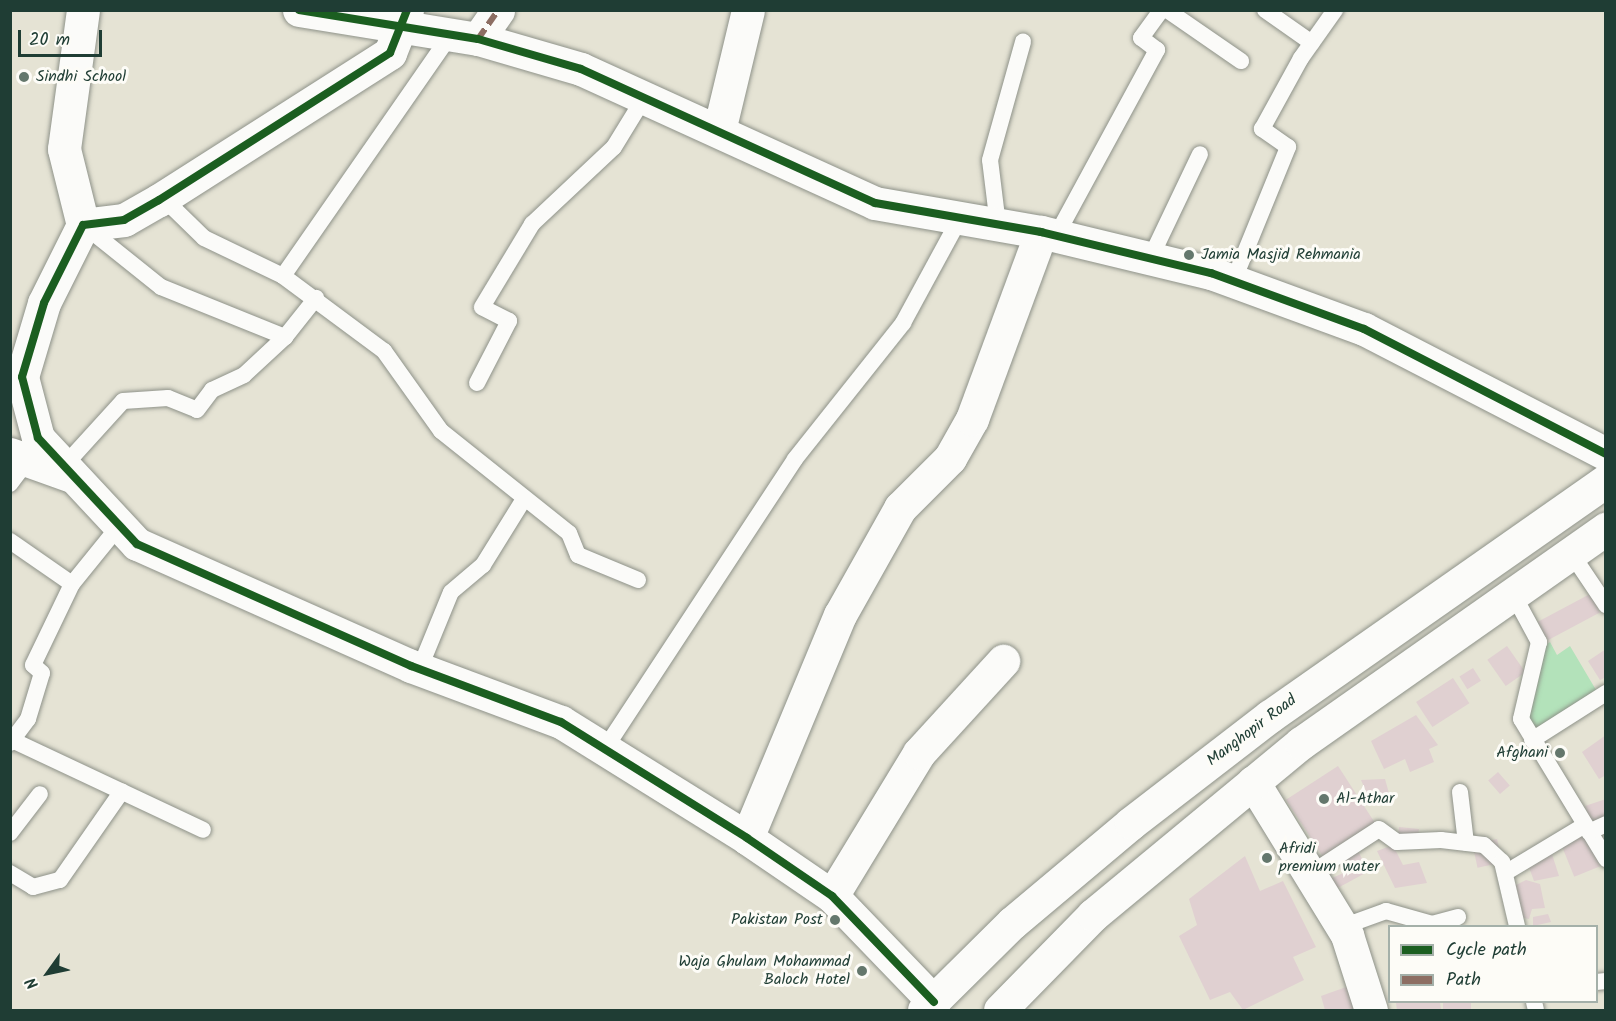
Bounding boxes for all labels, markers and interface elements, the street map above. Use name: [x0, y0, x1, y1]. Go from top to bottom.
scale bar: [21, 18, 105, 56]
text: 20 m: [29, 26, 70, 55]
place label: Sindhi School: [36, 67, 126, 87]
marker: Sindhi School: [17, 70, 31, 84]
place label: Jamia Masjid Rehmania: [1201, 245, 1361, 265]
marker: Jamia Masjid Rehmania: [1182, 248, 1196, 262]
street label: Manghopir Road: [1203, 691, 1301, 771]
place label: Afghani: [1496, 743, 1548, 763]
marker: Afghani: [1553, 746, 1567, 760]
place label: Al-Athar: [1336, 789, 1394, 809]
marker: Al-Athar: [1317, 792, 1331, 806]
place label: Afridi premium water: [1279, 839, 1379, 877]
marker: Afridi premium water: [1260, 851, 1274, 865]
place label: Pakistan Post: [731, 910, 823, 930]
marker: Pakistan Post: [828, 913, 842, 927]
legend: [1388, 925, 1598, 1003]
text: Cycle path: [1446, 936, 1527, 965]
north arrow: [18, 943, 78, 1003]
place label: Waja Ghulam Mohammad Baloch Hotel: [678, 952, 850, 990]
marker: Waja Ghulam Mohammad Baloch Hotel: [855, 964, 869, 978]
text: Path: [1446, 966, 1481, 995]
text: N: [19, 972, 46, 994]

